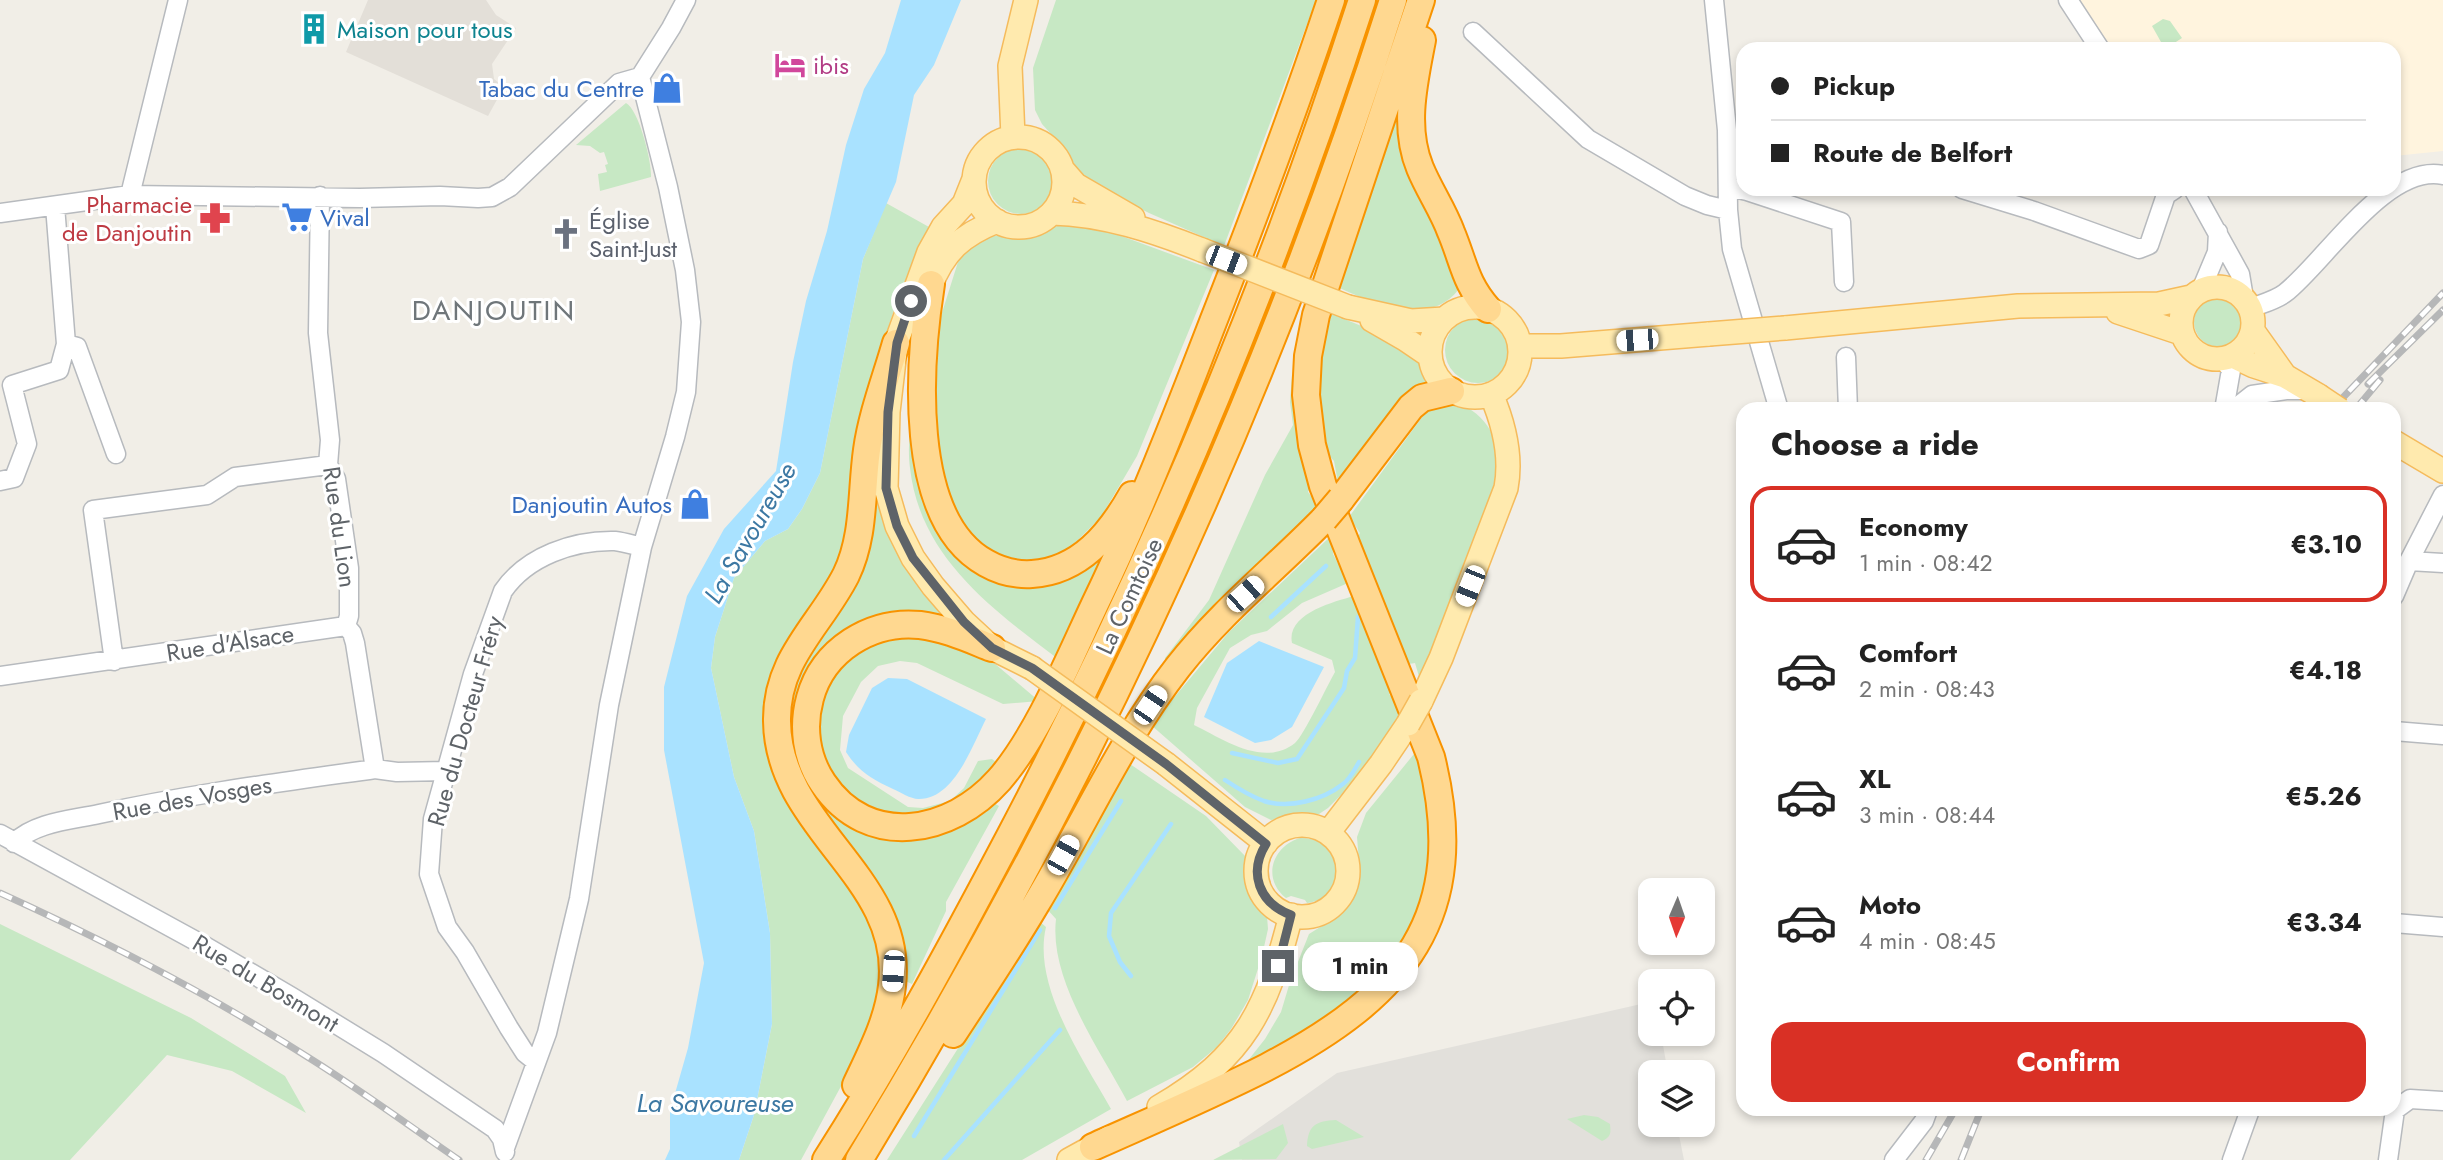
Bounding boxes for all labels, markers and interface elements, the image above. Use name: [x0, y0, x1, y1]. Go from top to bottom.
building icon: Maison pour tous: [297, 12, 331, 46]
place label: Maison pour tous: [337, 12, 513, 47]
hotel icon: ibis: [773, 48, 807, 82]
place label: ibis: [813, 48, 849, 83]
text: Pickup: [1813, 67, 1895, 105]
place label: Tabac du Centre: [479, 71, 644, 106]
shop icon: Tabac du Centre: [650, 71, 684, 105]
text: Route de Belfort: [1813, 134, 2012, 172]
place label: Pharmacie de Danjoutin: [62, 187, 192, 250]
supermarket icon: Vival: [280, 200, 314, 234]
place label: Vival: [320, 200, 370, 235]
pharmacy icon: Pharmacie de Danjoutin: [198, 201, 232, 235]
place label: Église Saint-Just: [589, 203, 677, 266]
church icon: Église Saint-Just: [549, 217, 583, 251]
car: [1203, 243, 1250, 277]
route start: [895, 285, 927, 317]
district label: DANJOUTIN: [412, 290, 576, 331]
car: [1616, 328, 1659, 352]
text: Choose a ride: [1771, 421, 1979, 467]
water label: La Savoureuse: [694, 455, 806, 611]
street label: Rue du Lion: [314, 464, 366, 590]
place label: Danjoutin Autos: [512, 487, 672, 522]
shop icon: Danjoutin Autos: [678, 487, 712, 521]
text: Economy: [1859, 508, 1968, 546]
icon: car: [1775, 513, 1838, 576]
text: €3.10: [2290, 525, 2362, 563]
street label: La Comtoise: [1087, 532, 1171, 660]
text: 1 min · 08:42: [1859, 546, 1993, 580]
car: [1453, 563, 1488, 609]
car: [1223, 572, 1268, 616]
street label: Rue du Docteur Fréry: [418, 611, 512, 830]
street label: Rue d'Alsace: [164, 616, 296, 670]
text: Comfort: [1859, 634, 1957, 672]
icon: car: [1775, 639, 1838, 702]
text: €4.18: [2289, 651, 2362, 689]
text: 2 min · 08:43: [1859, 672, 1995, 706]
car: [1130, 682, 1171, 728]
text: XL: [1859, 760, 1891, 798]
icon: car: [1775, 765, 1838, 828]
street label: Rue des Vosges: [110, 767, 274, 829]
text: €5.26: [2285, 777, 2362, 815]
text: 3 min · 08:44: [1859, 798, 1995, 832]
car: [1044, 832, 1083, 878]
north arrow: [1638, 878, 1715, 956]
map controls: [1638, 878, 1715, 1137]
text: Moto: [1859, 886, 1921, 924]
icon: car: [1775, 891, 1838, 954]
text: €3.34: [2287, 903, 2362, 941]
text: 4 min · 08:45: [1859, 924, 1996, 958]
street label: Rue du Bosmont: [186, 925, 346, 1041]
callout: 1 min: [1302, 942, 1418, 990]
car: [882, 949, 905, 993]
text: 1 min: [1331, 949, 1389, 983]
route end: [1262, 950, 1294, 982]
button: locate: [1638, 969, 1715, 1046]
button: Confirm: [1771, 1022, 2366, 1102]
button: layers: [1638, 1060, 1715, 1137]
water label: La Savoureuse: [636, 1084, 794, 1122]

